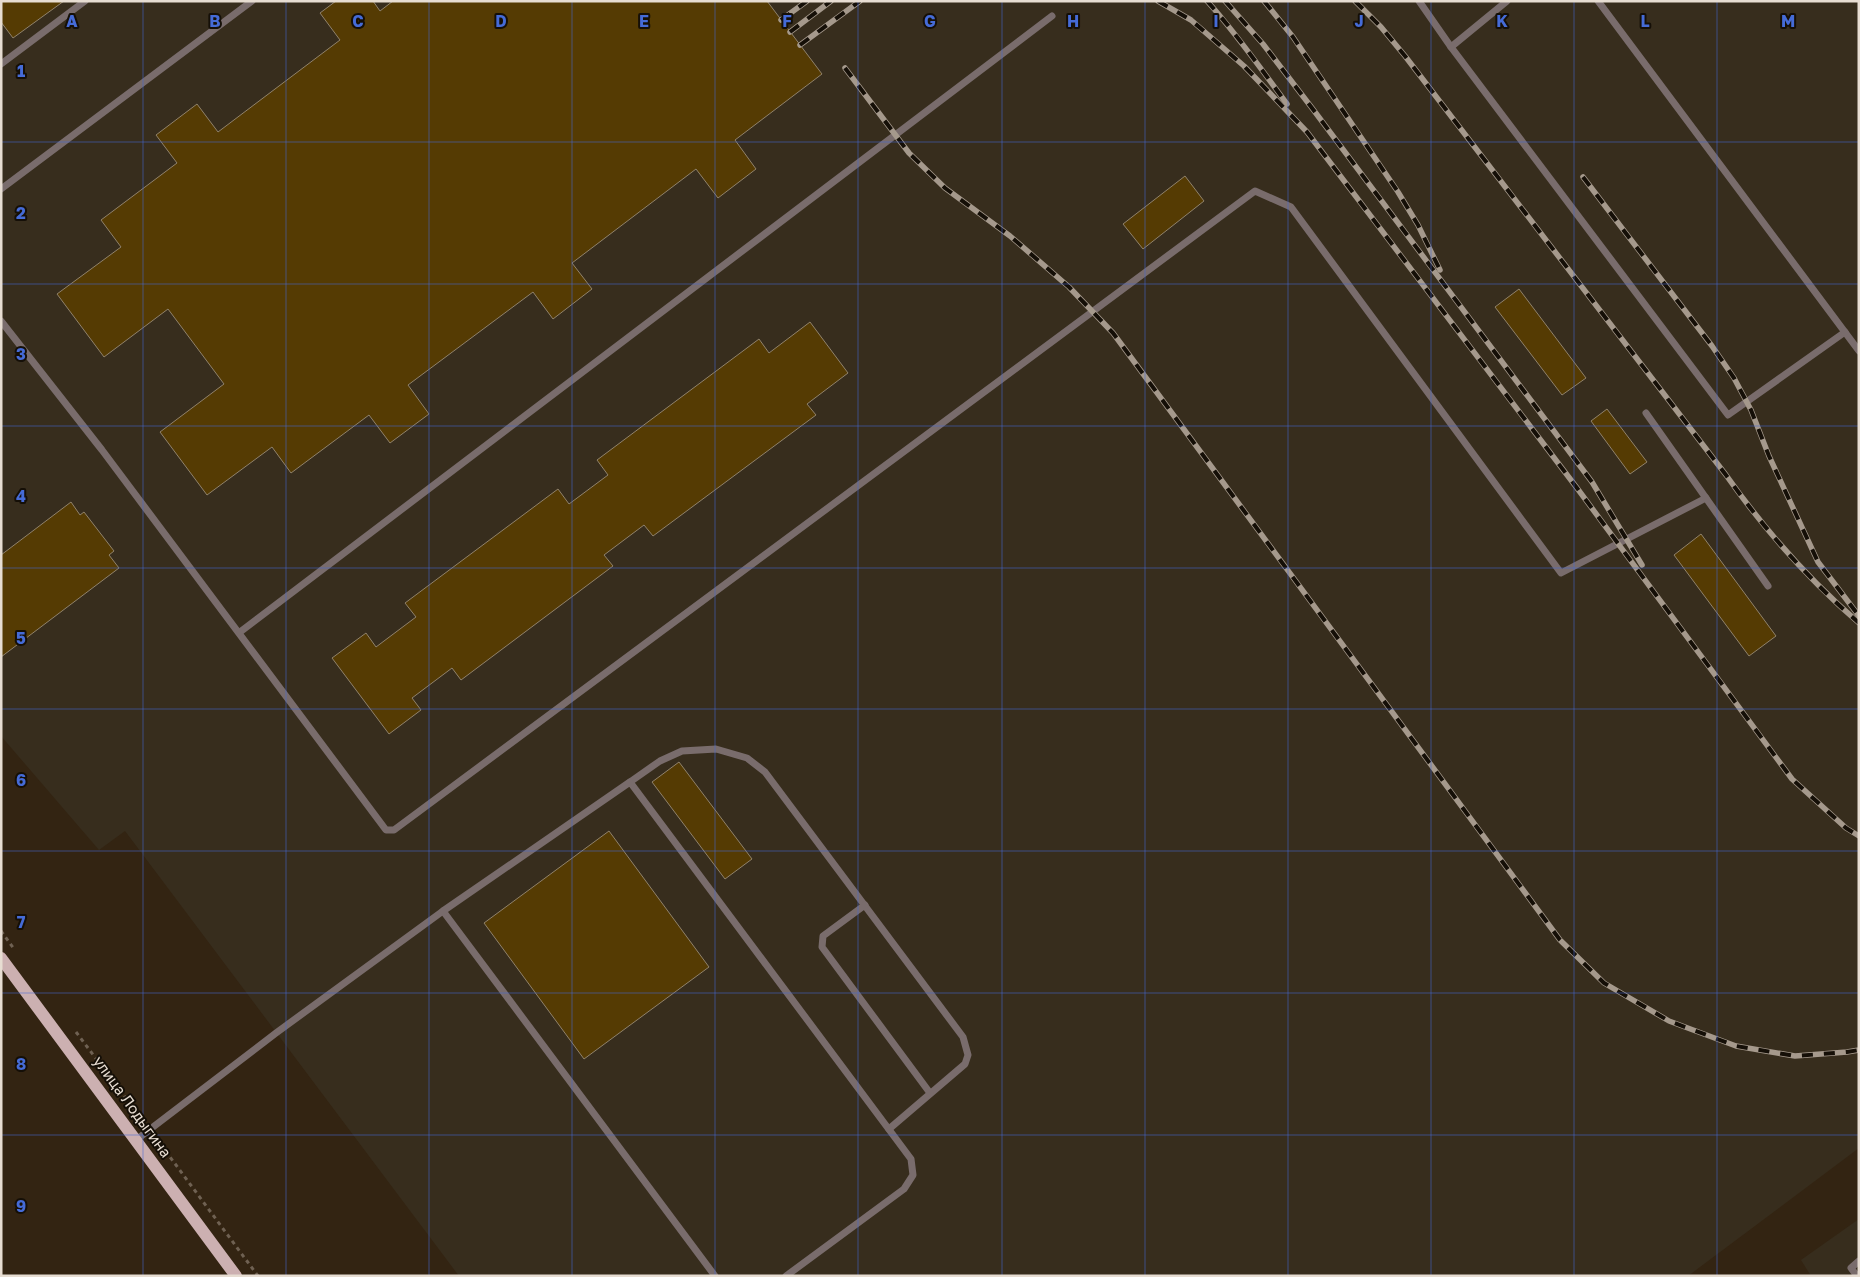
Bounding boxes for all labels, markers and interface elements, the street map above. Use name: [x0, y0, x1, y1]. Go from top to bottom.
text: A: [66, 11, 78, 31]
text: B: [209, 11, 221, 31]
text: C: [352, 11, 364, 31]
text: D: [495, 11, 507, 31]
text: E: [639, 11, 649, 31]
text: F: [782, 11, 792, 31]
text: G: [924, 11, 936, 31]
text: H: [1067, 11, 1079, 31]
text: I: [1213, 11, 1219, 31]
text: J: [1354, 11, 1364, 31]
text: K: [1496, 11, 1508, 31]
text: L: [1640, 11, 1650, 31]
text: M: [1781, 11, 1795, 31]
text: 1: [17, 61, 25, 81]
text: 2: [16, 203, 26, 223]
text: 3: [16, 344, 26, 364]
text: 4: [16, 486, 26, 506]
text: 5: [16, 628, 26, 648]
text: 6: [16, 770, 26, 790]
text: 7: [17, 912, 26, 932]
street label: улица Лодыгина: [90, 1052, 176, 1161]
text: 8: [16, 1054, 26, 1074]
text: 9: [16, 1196, 26, 1216]

